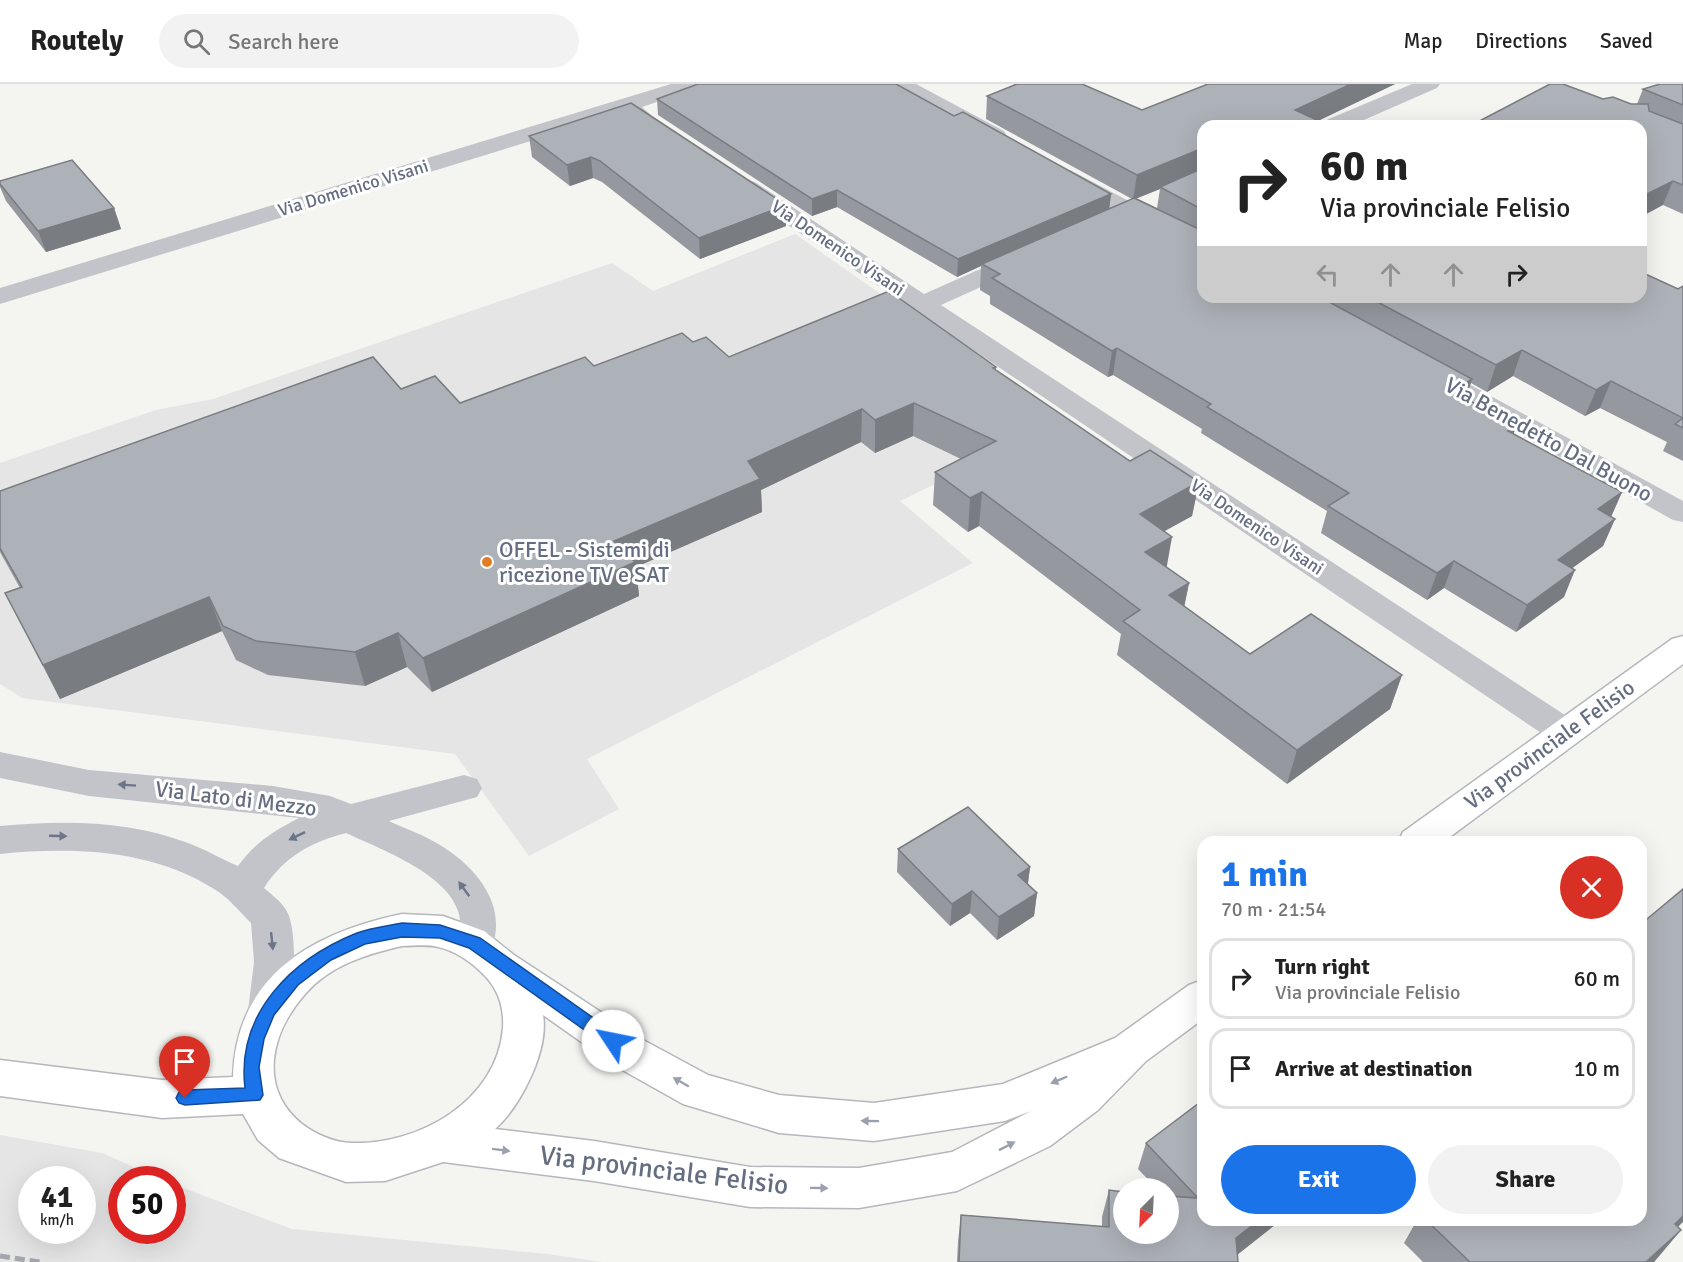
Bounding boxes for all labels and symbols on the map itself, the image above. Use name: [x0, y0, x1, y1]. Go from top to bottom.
street label: Via Domenico Visani: [275, 155, 431, 221]
street label: Via Domenico Visani: [767, 195, 909, 301]
street label: Via Benedetto Dal Buono: [1440, 371, 1657, 508]
street label: Via Domenico Visani: [1186, 474, 1328, 580]
place label: OFFEL - Sistemi di ricezione TV e SAT: [499, 536, 670, 588]
marker: OFFEL - Sistemi di ricezione TV e SAT: [480, 555, 494, 569]
street label: Via provinciale Felisio: [1459, 674, 1640, 815]
street label: Via Lato di Mezzo: [154, 775, 318, 822]
one-way arrow: [117, 781, 136, 790]
one-way arrow: [49, 831, 68, 841]
one-way arrow: [288, 831, 305, 840]
one-way arrow: [458, 882, 470, 898]
one-way arrow: [267, 931, 277, 950]
position arrow: [581, 1009, 645, 1073]
pin: [159, 1036, 210, 1098]
one-way arrow: [1050, 1075, 1068, 1085]
one-way arrow: [672, 1077, 689, 1087]
one-way arrow: [861, 1116, 880, 1126]
street label: Via provinciale Felisio: [538, 1139, 790, 1202]
one-way arrow: [998, 1142, 1015, 1151]
one-way arrow: [491, 1145, 510, 1154]
speed limit sign: 50: [108, 1166, 186, 1244]
north arrow: [1113, 1178, 1179, 1244]
one-way arrow: [809, 1183, 828, 1192]

